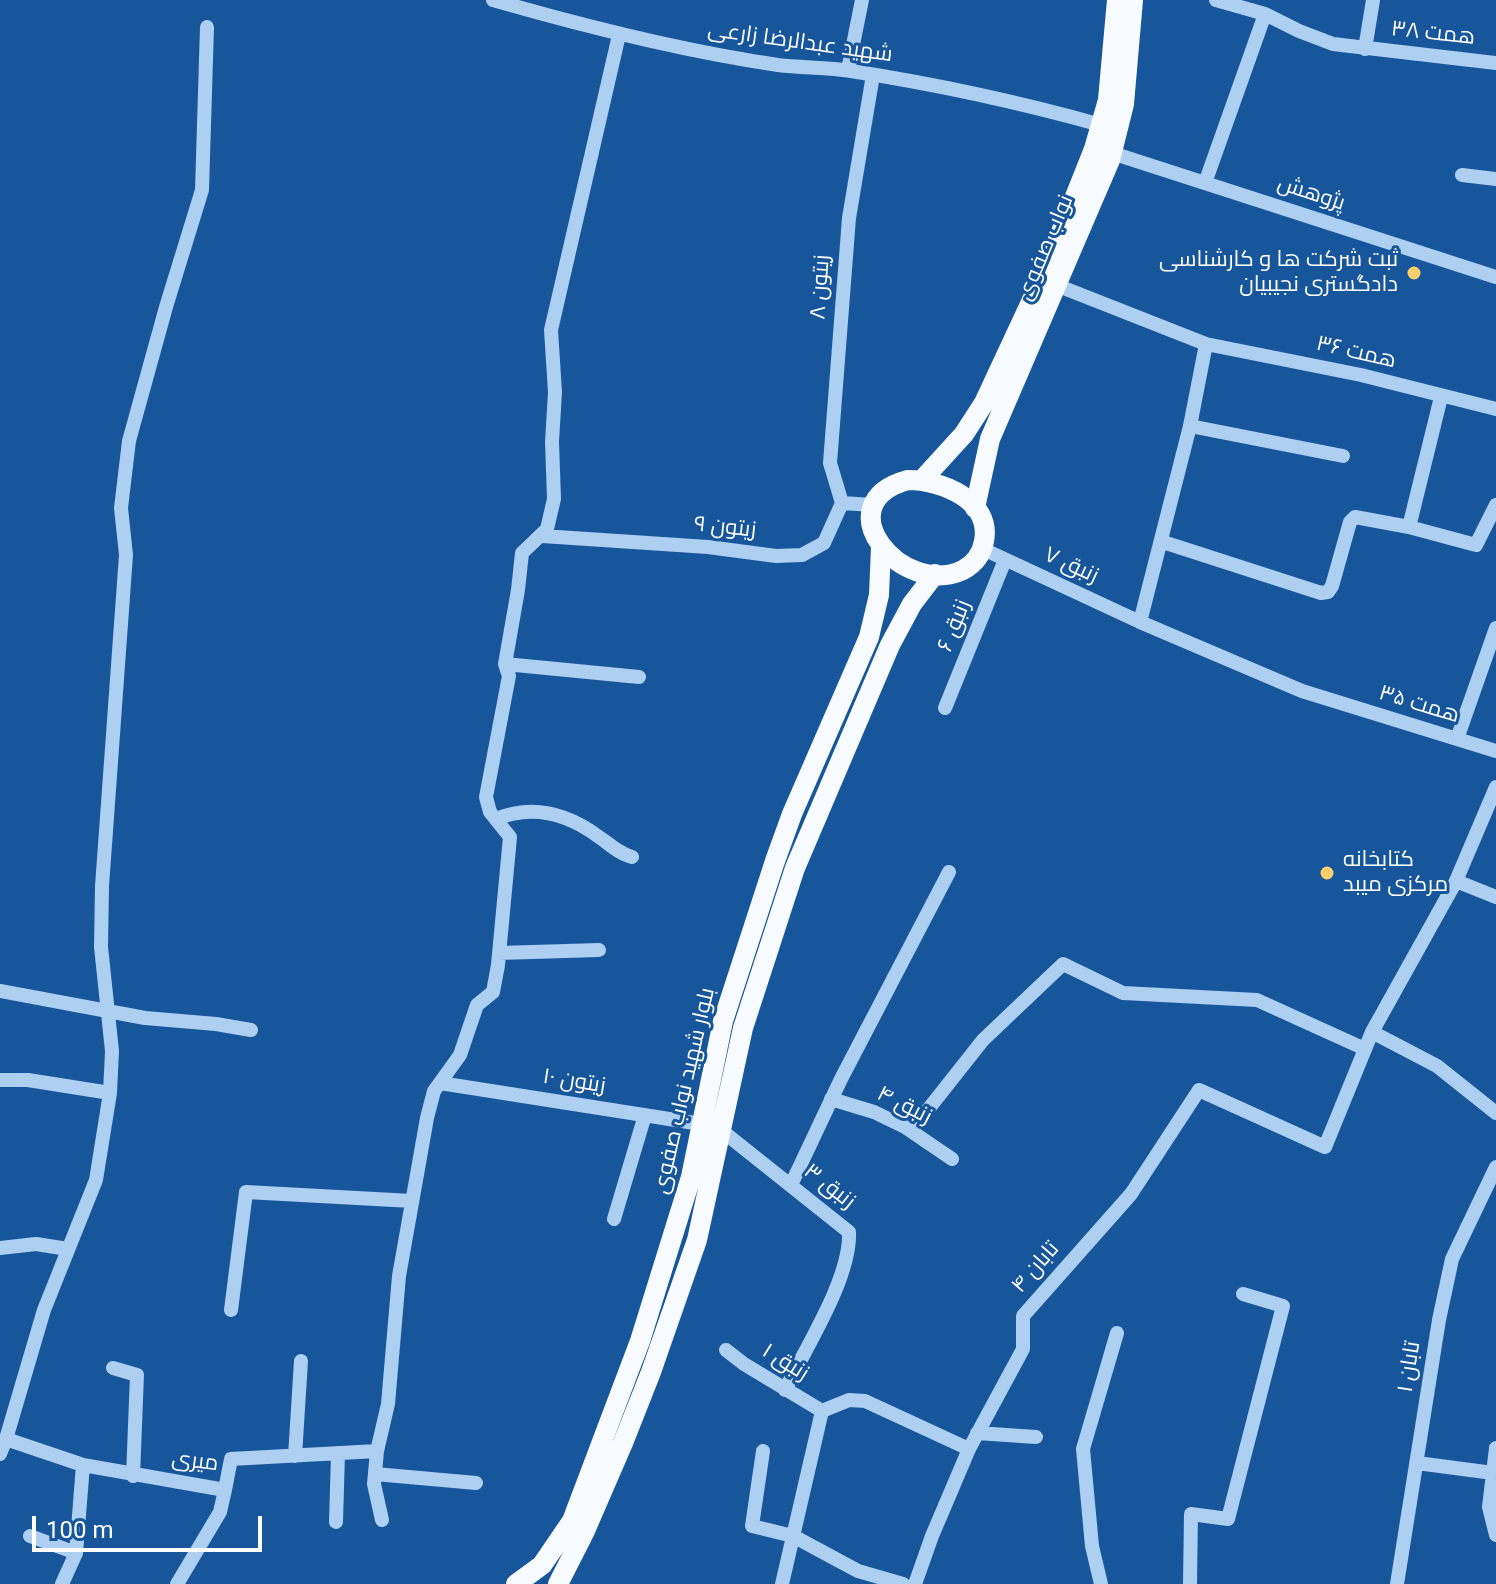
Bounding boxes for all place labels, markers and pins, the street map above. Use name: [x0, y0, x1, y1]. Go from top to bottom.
place label: ثبت شرکت ها و کارشناسی دادگستری نجیبیان: [1159, 247, 1398, 298]
marker: ثبت شرکت ها و کارشناسی دادگستری نجیبیان: [1405, 264, 1423, 282]
place label: کتابخانه مرکزی میبد: [1343, 847, 1448, 898]
marker: کتابخانه مرکزی میبد: [1318, 864, 1336, 882]

